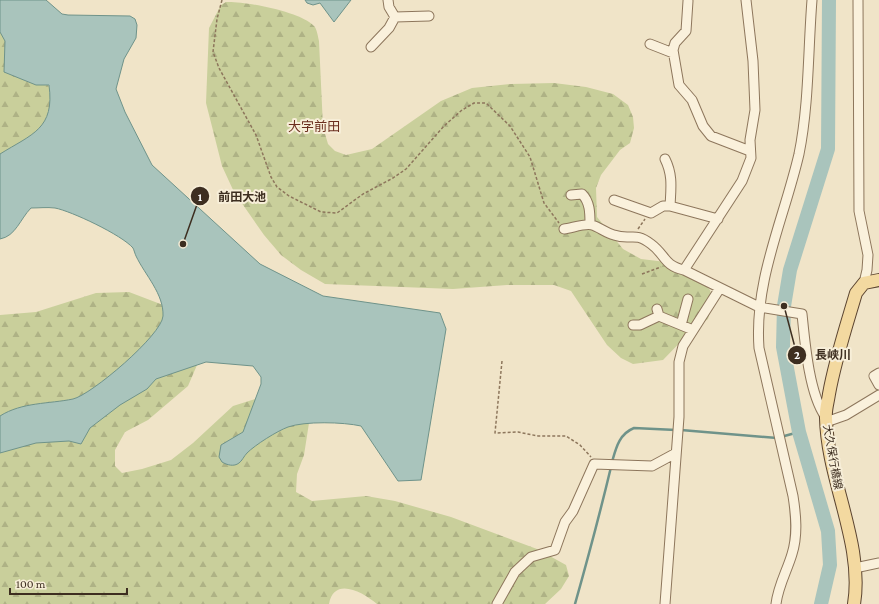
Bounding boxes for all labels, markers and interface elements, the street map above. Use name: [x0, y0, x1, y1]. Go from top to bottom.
district label: 大字前田: [288, 119, 340, 134]
callout: 前田大池: [190, 184, 274, 208]
text: 1: [198, 190, 203, 204]
text: 前田大池: [218, 190, 266, 204]
callout: 長峡川: [787, 343, 859, 367]
text: 2: [794, 348, 800, 362]
text: 長峡川: [815, 348, 851, 362]
street label: 大久保行橋線: [821, 423, 845, 491]
scale bar: [10, 570, 127, 596]
text: 100 m: [16, 577, 46, 591]

